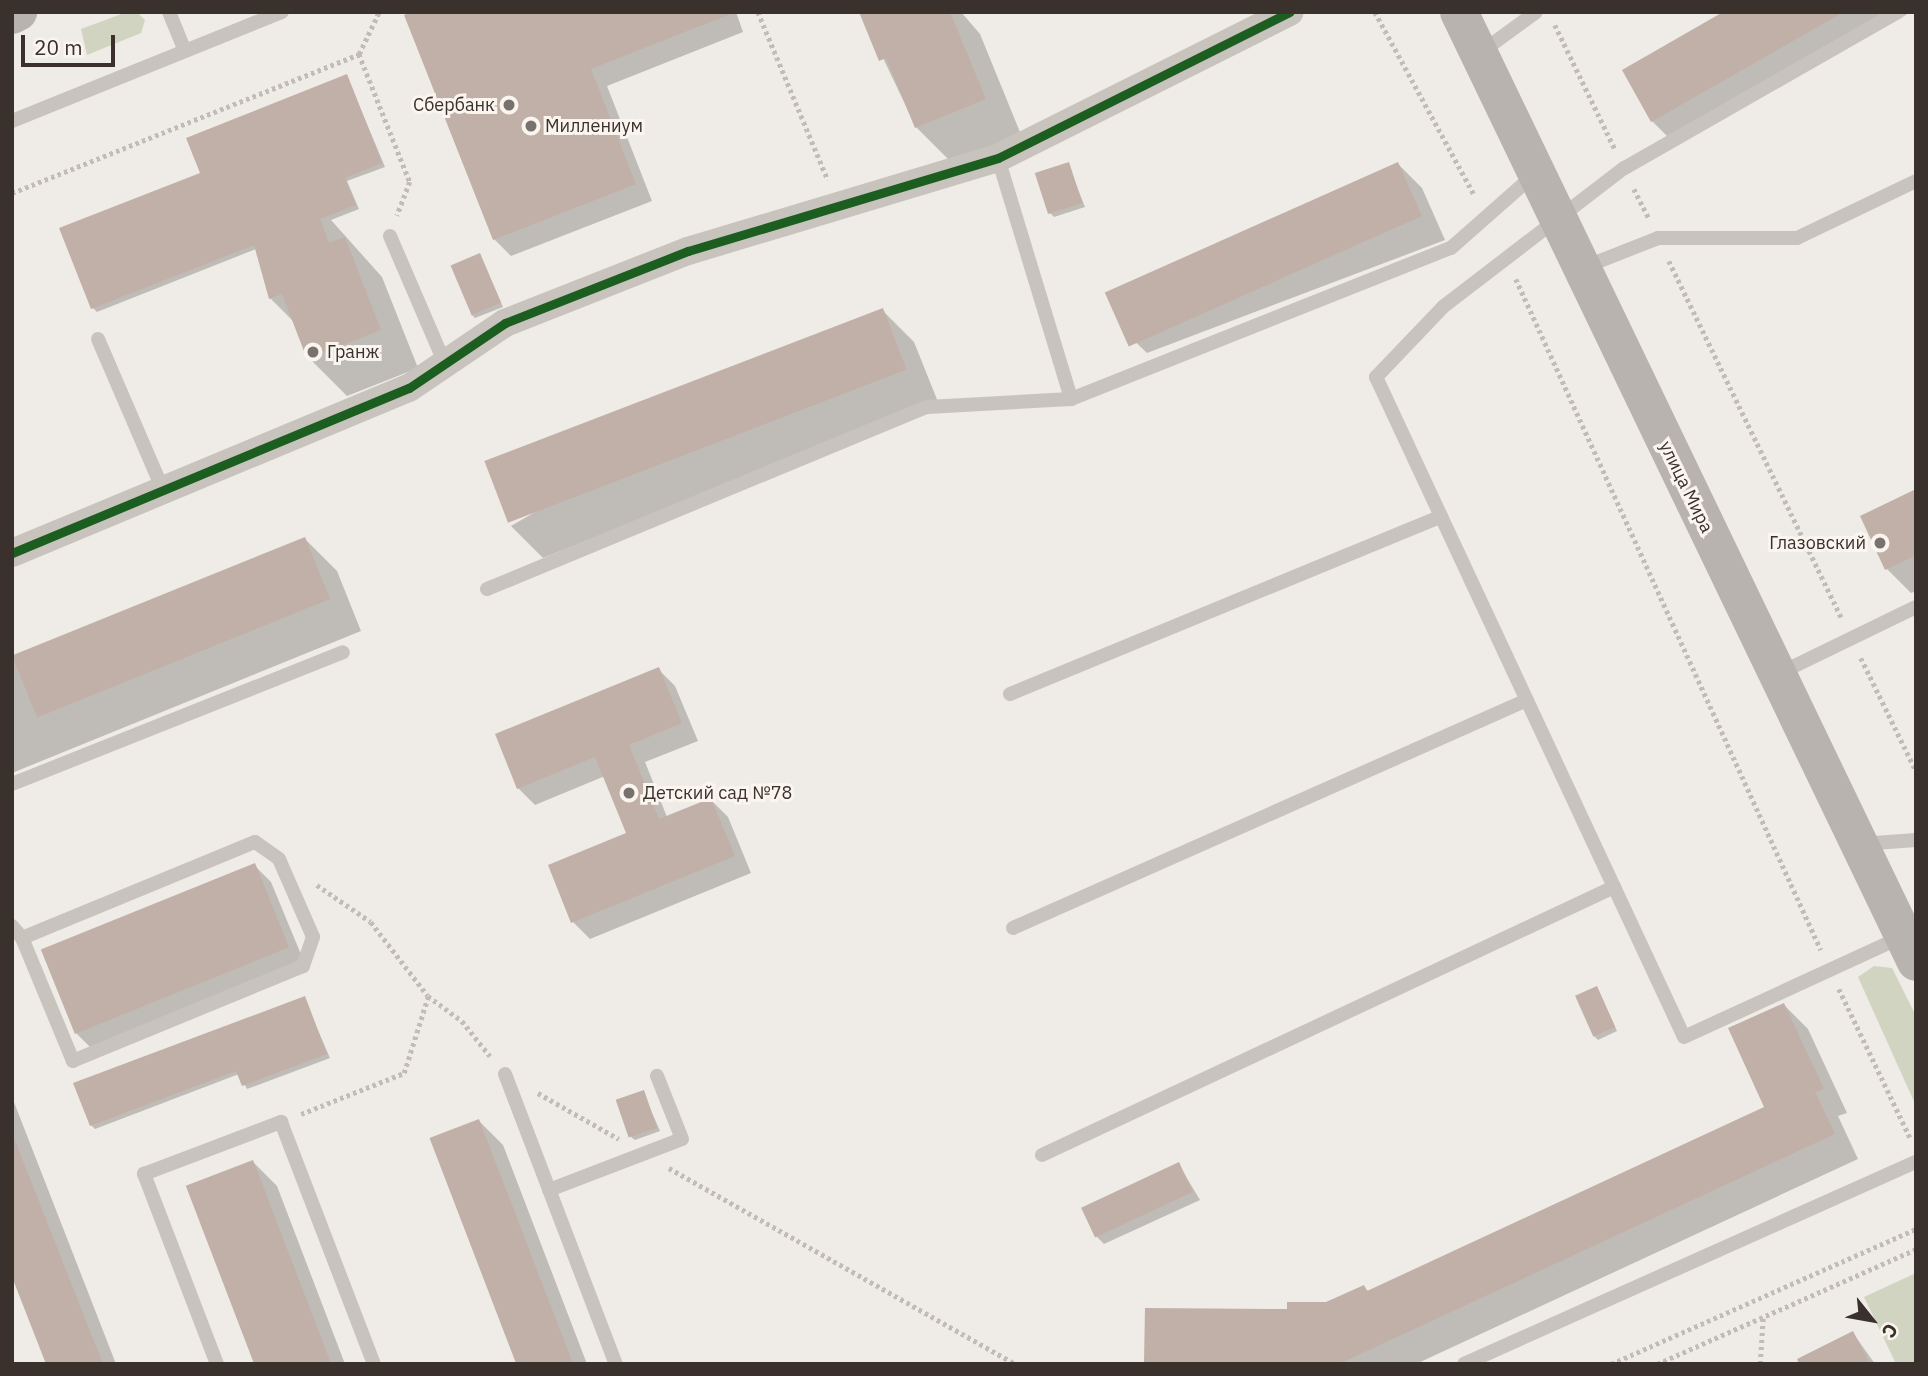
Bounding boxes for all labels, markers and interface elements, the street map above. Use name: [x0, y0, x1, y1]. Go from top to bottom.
scale bar: [24, 21, 119, 65]
text: 20 m: [34, 33, 83, 61]
place label: Сбербанк: [413, 94, 495, 116]
marker: Сбербанк: [501, 97, 517, 113]
place label: Миллениум: [545, 115, 643, 137]
marker: Миллениум: [523, 118, 539, 134]
place label: Гранж: [327, 341, 379, 363]
marker: Гранж: [305, 344, 321, 360]
street label: улица Мира: [1655, 438, 1717, 536]
place label: Глазовский: [1769, 532, 1866, 554]
marker: Глазовский: [1872, 535, 1888, 551]
place label: Детский сад №78: [643, 782, 792, 804]
marker: Детский сад №78: [621, 785, 637, 801]
north arrow: [1837, 1285, 1907, 1355]
text: С: [1877, 1319, 1903, 1342]

